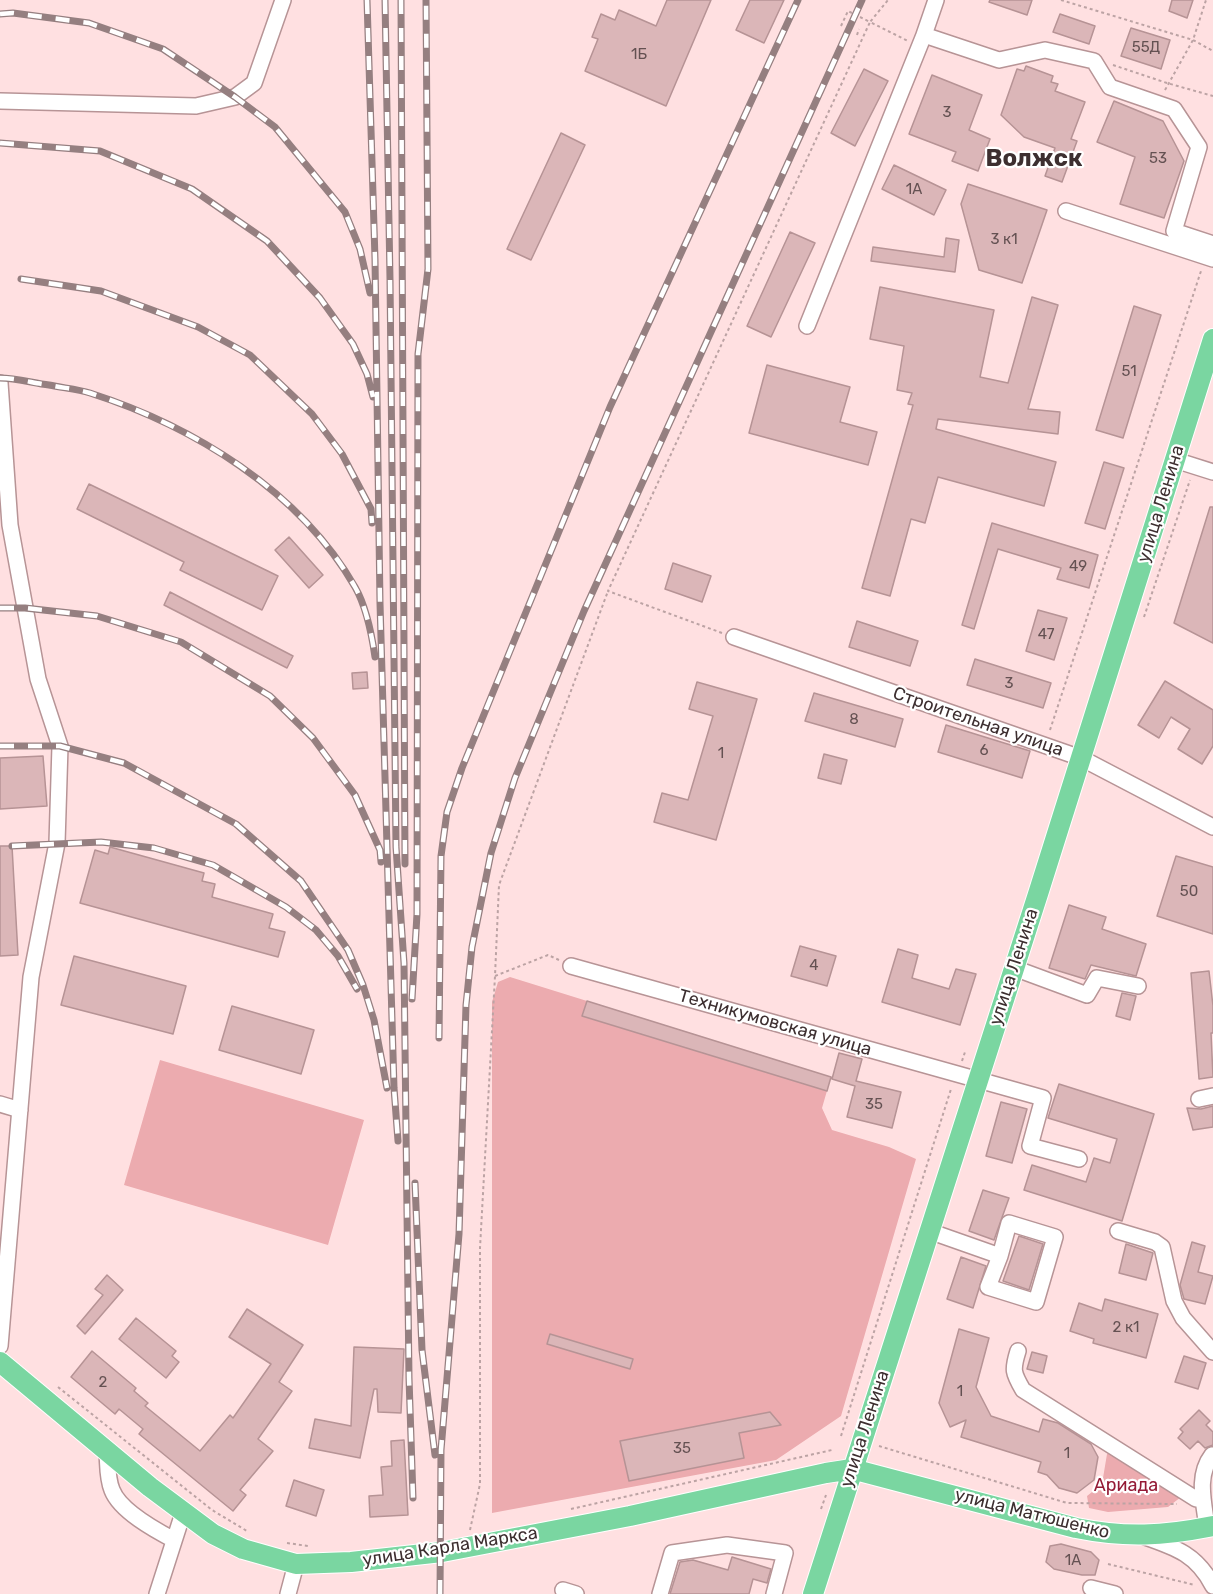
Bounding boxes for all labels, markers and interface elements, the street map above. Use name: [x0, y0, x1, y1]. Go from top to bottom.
house number: 55Д: [1132, 39, 1160, 57]
house number: 1Б: [631, 46, 647, 64]
house number: 3: [942, 104, 952, 122]
district label: Волжск: [985, 145, 1083, 173]
house number: 53: [1149, 150, 1167, 168]
house number: 1А: [906, 181, 922, 199]
house number: 3 к1: [990, 231, 1018, 249]
house number: 51: [1121, 363, 1137, 381]
street label: улица Ленина: [1133, 443, 1189, 565]
house number: 49: [1069, 558, 1087, 576]
house number: 47: [1038, 626, 1054, 644]
house number: 3: [1004, 675, 1014, 693]
street label: Строительная улица: [890, 683, 1066, 761]
house number: 8: [849, 711, 859, 729]
house number: 6: [979, 742, 989, 760]
house number: 1: [718, 745, 724, 763]
house number: 50: [1180, 883, 1198, 901]
street label: улица Ленина: [985, 906, 1043, 1028]
house number: 4: [809, 957, 819, 975]
street label: Техникумовская улица: [676, 985, 874, 1061]
house number: 35: [865, 1096, 883, 1114]
house number: 2 к1: [1113, 1319, 1139, 1337]
street label: улица Ленина: [836, 1368, 894, 1490]
house number: 2: [99, 1374, 107, 1392]
house number: 1: [957, 1383, 963, 1401]
house number: 35: [673, 1440, 691, 1458]
house number: 1: [1064, 1445, 1070, 1463]
park label: Ариада: [1094, 1475, 1158, 1497]
street label: улица Матюшенко: [952, 1484, 1112, 1544]
street label: улица Карла Маркса: [361, 1522, 539, 1572]
house number: 1А: [1065, 1552, 1081, 1570]

